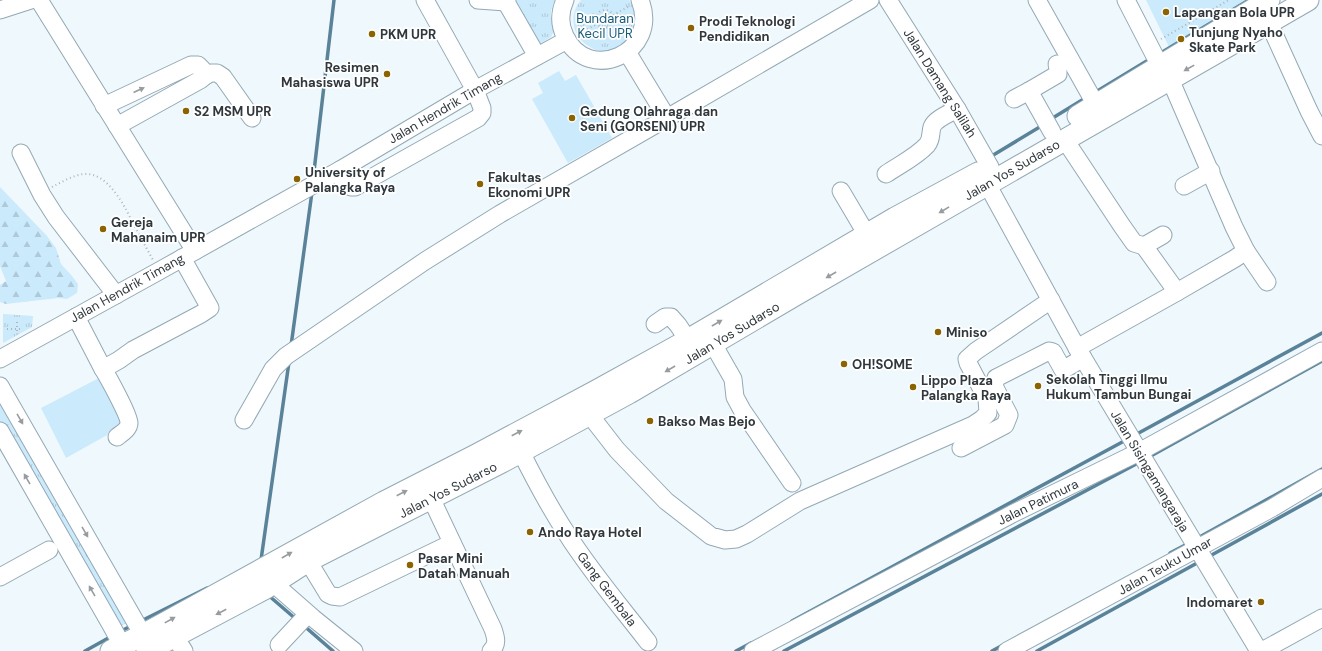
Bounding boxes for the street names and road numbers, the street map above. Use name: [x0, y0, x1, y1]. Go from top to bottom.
street label: Jalan Damang Salilah: [900, 25, 980, 141]
street label: Jalan Hendrik Timang: [385, 69, 505, 147]
street label: Jalan Yos Sudarso: [961, 136, 1063, 204]
street label: Jalan Hendrik Timang: [67, 250, 187, 326]
street label: Jalan Yos Sudarso: [681, 298, 783, 368]
street label: Jalan Sisingamangaraja: [1107, 407, 1193, 535]
street label: Jalan Yos Sudarso: [396, 458, 500, 522]
street label: Jalan Patimura: [995, 475, 1081, 529]
street label: Jalan Teuku Umar: [1115, 533, 1215, 599]
street label: Gang Gembala: [573, 548, 641, 630]

